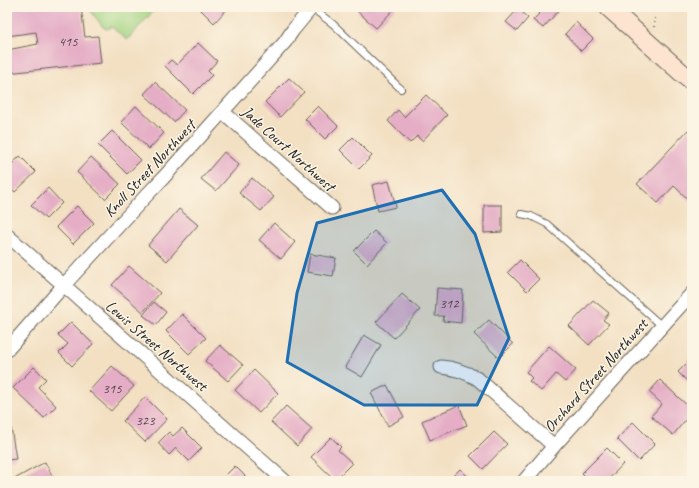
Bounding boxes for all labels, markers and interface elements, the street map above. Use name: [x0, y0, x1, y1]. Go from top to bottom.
house number: 415: [59, 33, 78, 50]
street label: Jade Court Northwest: [237, 101, 341, 198]
street label: Knoll Street Northwest: [100, 114, 202, 221]
house number: 312: [440, 295, 460, 312]
street label: Lewis Street Northwest: [101, 296, 213, 397]
street label: Orchard Street Northwest: [540, 314, 653, 436]
house number: 315: [103, 380, 122, 397]
house number: 323: [136, 412, 156, 429]

